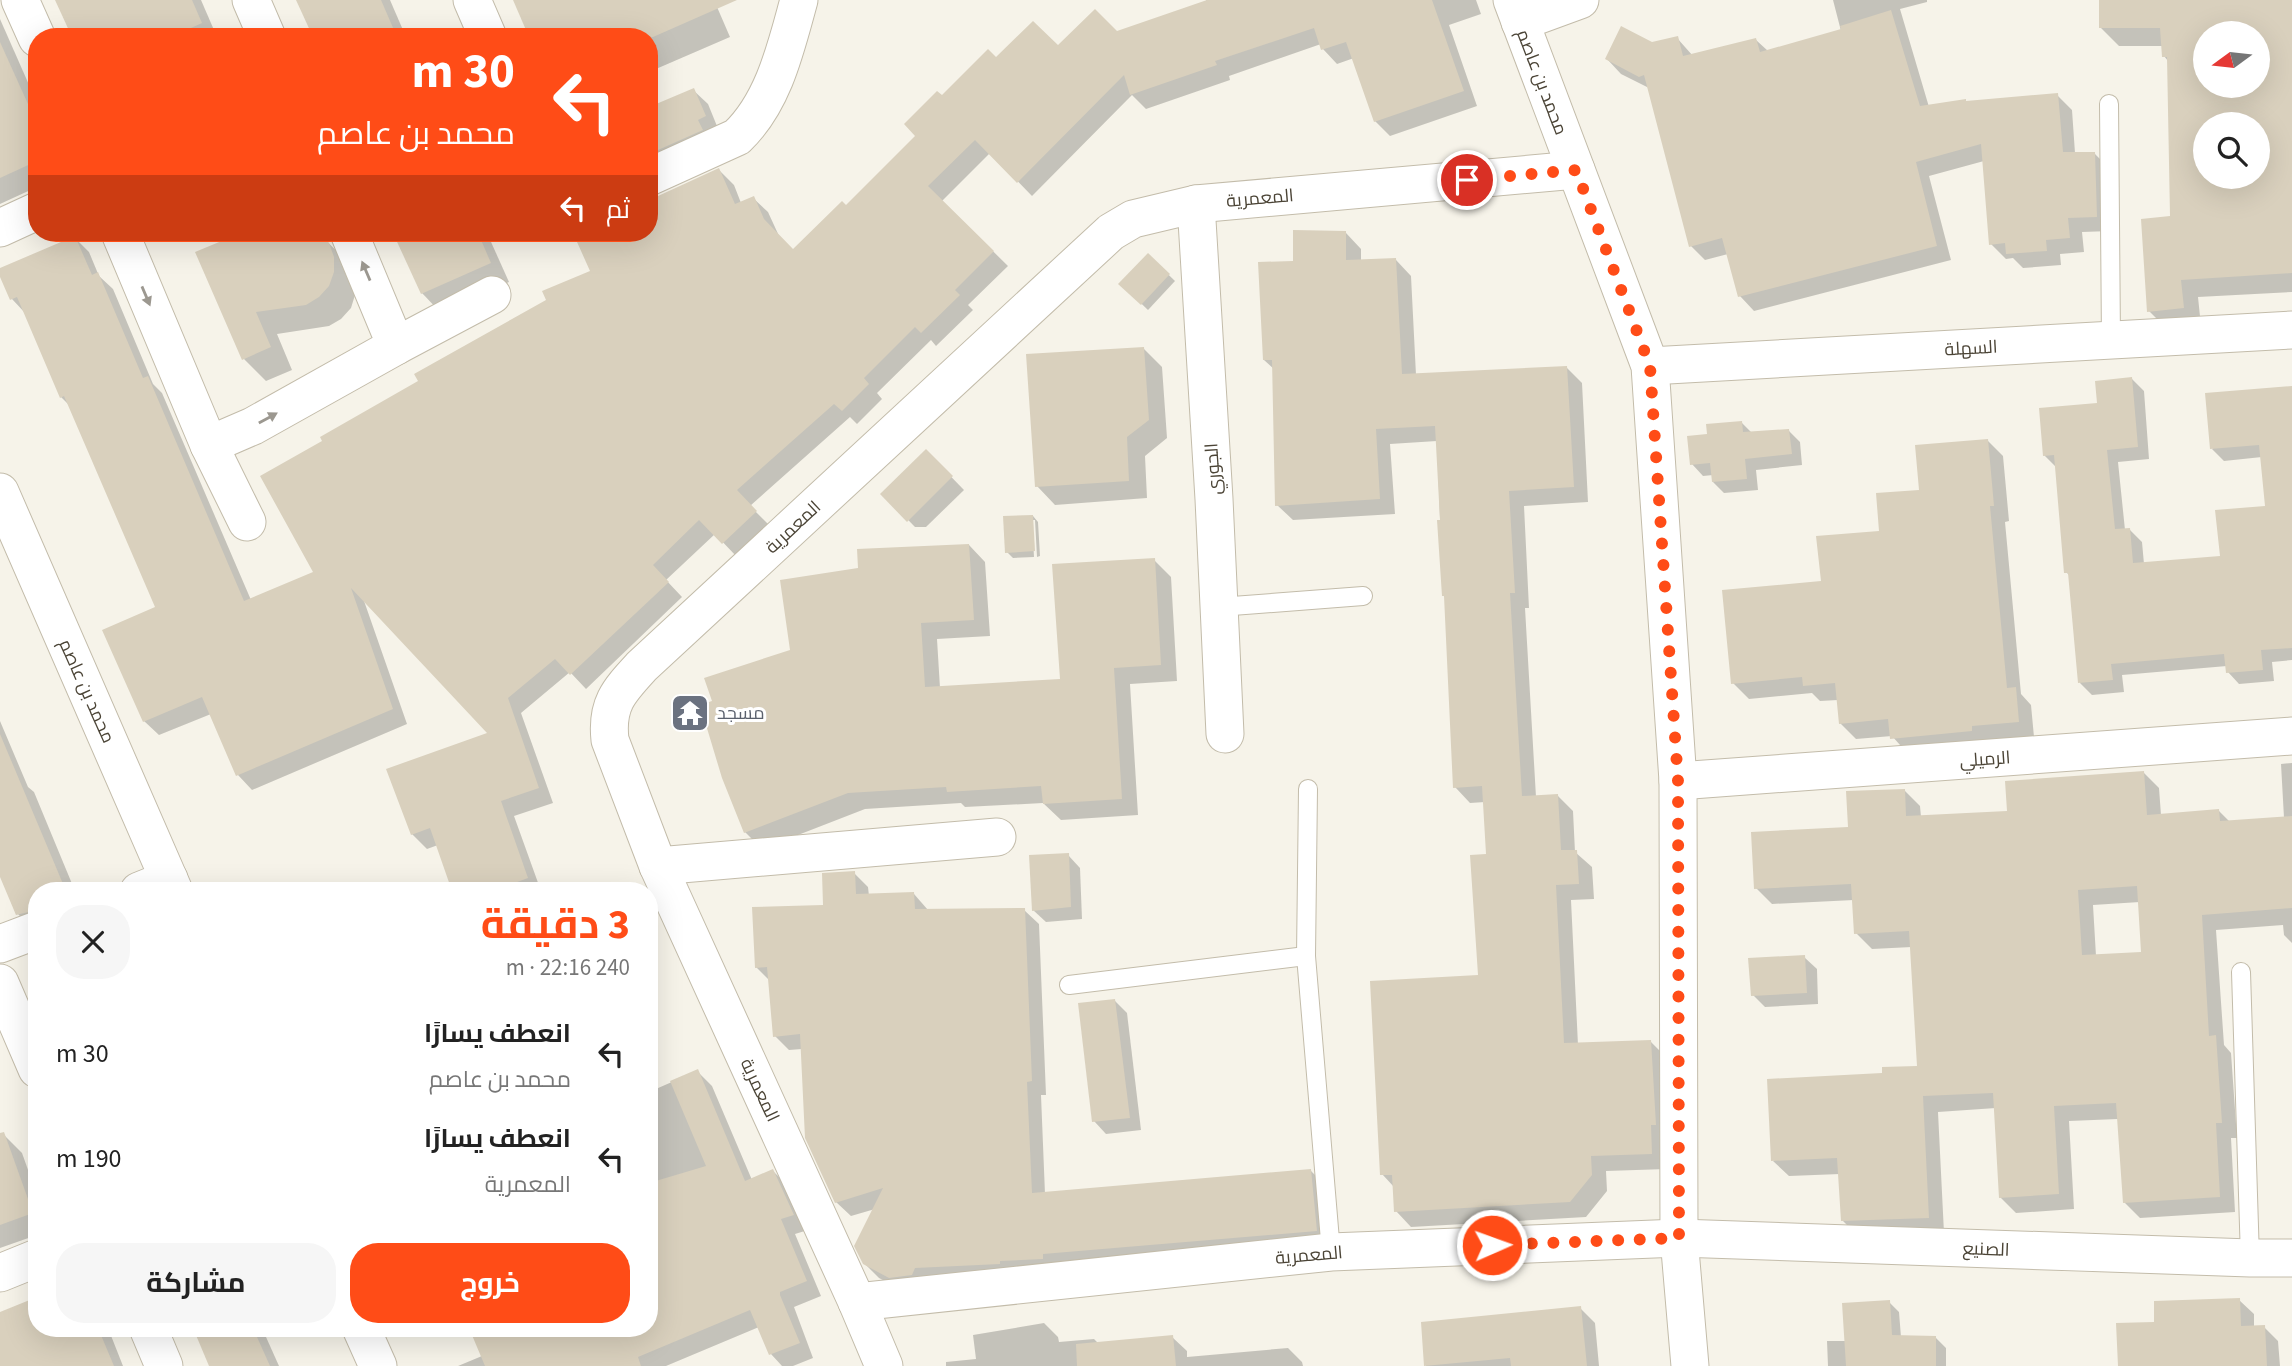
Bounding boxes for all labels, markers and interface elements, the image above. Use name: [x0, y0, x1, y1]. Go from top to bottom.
north arrow: [2193, 21, 2270, 98]
map controls: [2193, 21, 2270, 189]
street label: محمد بن عاصم: [1510, 26, 1573, 139]
text: 30 m: [411, 37, 515, 107]
icon: left: [539, 56, 630, 147]
text: محمد بن عاصم: [317, 111, 515, 157]
button: search: [2193, 112, 2270, 189]
pin: [1437, 150, 1497, 210]
icon: arrive: [1448, 161, 1486, 199]
street label: المعمرية: [1225, 183, 1295, 214]
icon: left: [554, 189, 592, 227]
text: ثم: [606, 191, 630, 228]
one-way arrow: [360, 261, 371, 282]
one-way arrow: [141, 285, 152, 306]
street label: السهلة: [1944, 335, 1998, 362]
one-way arrow: [258, 412, 277, 424]
street label: الجوري: [1199, 442, 1229, 496]
street label: المعمرية: [760, 495, 827, 560]
street label: محمد بن عاصم: [52, 635, 121, 747]
temple icon: مسجد: [669, 692, 711, 734]
place label: مسجد: [717, 701, 765, 726]
street label: الرميلي: [1959, 745, 2011, 775]
text: 3 دقيقة: [481, 895, 630, 955]
button: close: [56, 905, 130, 979]
text: 240 m · 22:16: [506, 951, 630, 984]
text: انعطف يسارًا: [424, 1015, 571, 1052]
text: 30 m: [56, 1035, 109, 1072]
icon: left: [592, 1035, 630, 1073]
street label: المعمرية: [734, 1054, 785, 1126]
text: محمد بن عاصم: [429, 1063, 571, 1096]
text: انعطف يسارًا: [424, 1120, 571, 1157]
text: 190 m: [56, 1140, 122, 1177]
icon: left: [592, 1140, 630, 1178]
text: المعمرية: [485, 1168, 571, 1201]
position arrow: [1455, 1208, 1529, 1282]
street label: الصنيع: [1962, 1236, 2010, 1263]
street label: المعمرية: [1274, 1240, 1344, 1271]
button: مشاركة: [56, 1243, 336, 1323]
button: خروج: [350, 1243, 630, 1323]

